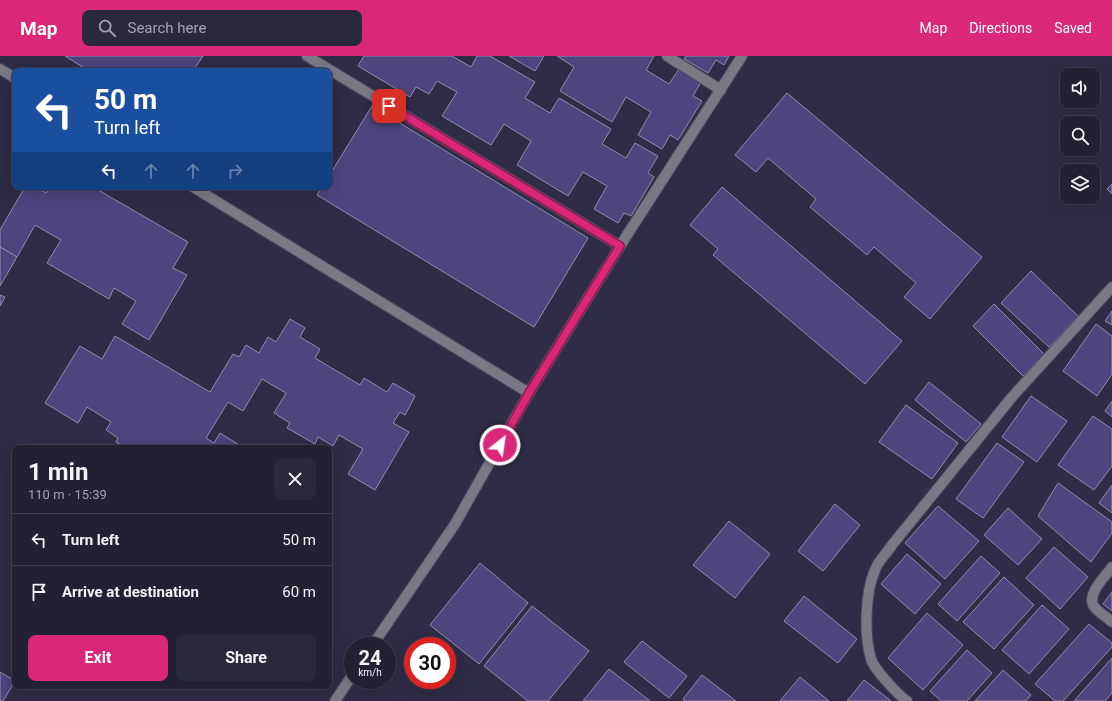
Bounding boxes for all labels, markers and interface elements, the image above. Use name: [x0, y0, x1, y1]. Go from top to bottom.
search box: [82, 10, 362, 46]
text: Map: [20, 17, 58, 40]
icon: search: [96, 17, 118, 39]
text: Search here: [128, 19, 206, 37]
text: Map: [920, 20, 947, 36]
text: Directions: [969, 20, 1032, 36]
text: Saved: [1054, 20, 1092, 36]
map controls: [1060, 68, 1100, 204]
button: sound: [1060, 68, 1100, 108]
text: 50 m: [94, 83, 157, 116]
icon: left: [28, 84, 80, 136]
pin: [372, 89, 406, 123]
icon: arrive: [378, 95, 400, 117]
button: search: [1060, 116, 1100, 156]
text: Turn left: [94, 117, 160, 138]
icon: left: [98, 160, 120, 182]
icon: ahead: [140, 160, 162, 182]
icon: ahead: [182, 160, 204, 182]
icon: right: [224, 160, 246, 182]
button: layers: [1060, 164, 1100, 204]
position arrow: [479, 424, 521, 466]
text: 1 min: [28, 458, 88, 486]
button: close: [274, 458, 316, 500]
text: 110 m · 15:39: [28, 487, 107, 502]
icon: left: [28, 529, 50, 551]
text: Turn left: [62, 531, 119, 549]
text: 50 m: [282, 531, 316, 549]
icon: arrive: [28, 581, 50, 603]
text: Arrive at destination: [62, 583, 199, 601]
text: 60 m: [282, 583, 316, 601]
button: Exit: [28, 635, 168, 681]
button: Share: [176, 635, 316, 681]
speed limit sign: 30: [404, 637, 456, 689]
text: 24: [359, 646, 381, 670]
text: km/h: [358, 667, 382, 678]

